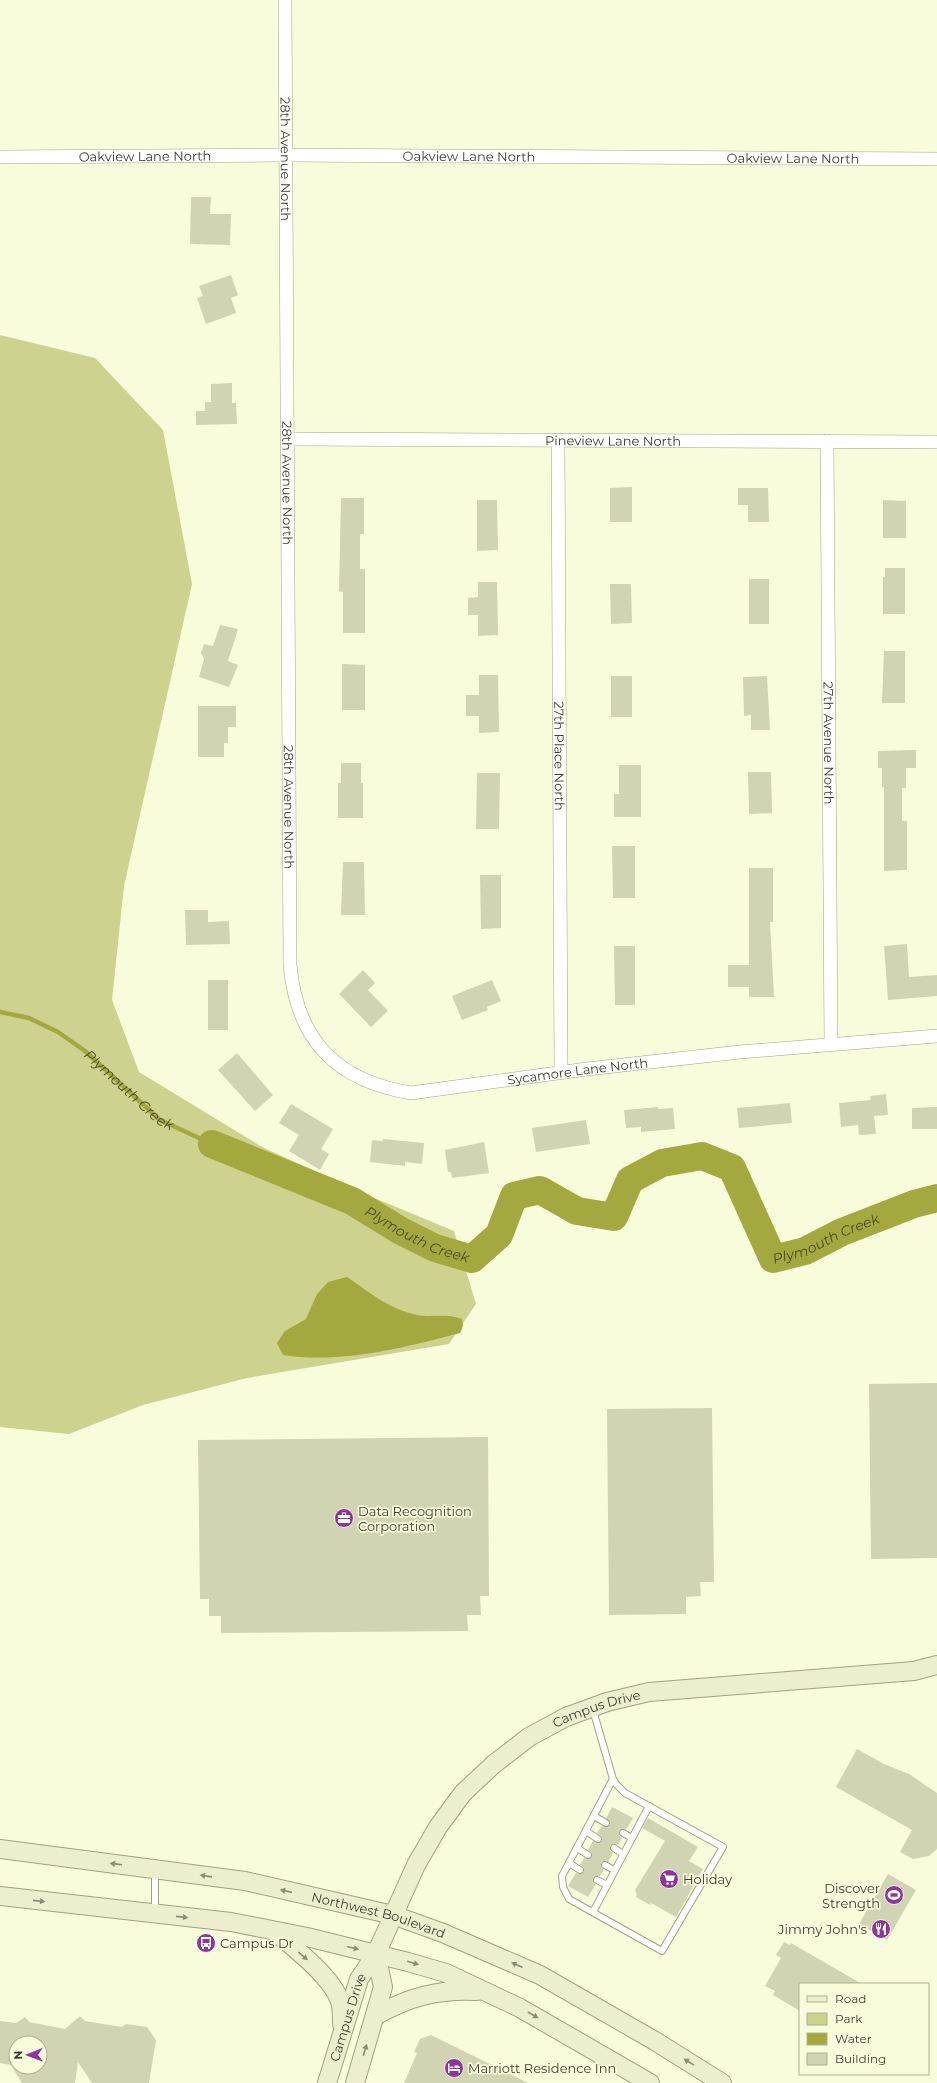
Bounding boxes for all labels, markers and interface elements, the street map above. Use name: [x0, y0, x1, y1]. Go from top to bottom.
street label: 28th Avenue North: [278, 97, 294, 221]
street label: Oakview Lane North: [79, 148, 211, 164]
street label: Oakview Lane North: [403, 148, 535, 165]
street label: Oakview Lane North: [727, 150, 859, 167]
street label: 28th Avenue North: [279, 421, 296, 545]
street label: Pineview Lane North: [545, 432, 681, 449]
street label: 27th Avenue North: [821, 681, 837, 805]
street label: 27th Place North: [551, 701, 568, 811]
street label: 28th Avenue North: [281, 745, 298, 869]
water label: Plymouth Creek: [80, 1046, 177, 1134]
street label: Sycamore Lane North: [506, 1054, 649, 1088]
water label: Plymouth Creek: [362, 1202, 472, 1267]
water label: Plymouth Creek: [771, 1209, 883, 1268]
place label: Data Recognition Corporation: [358, 1503, 472, 1534]
office icon: Data Recognition Corporation: [333, 1507, 355, 1529]
street label: Campus Drive: [549, 1686, 642, 1731]
one-way arrow: [110, 1861, 122, 1867]
supermarket icon: Holiday: [658, 1868, 680, 1890]
place label: Holiday: [683, 1871, 733, 1887]
one-way arrow: [200, 1873, 212, 1879]
place label: Discover Strength: [822, 1880, 880, 1911]
sports icon: Discover Strength: [883, 1884, 905, 1906]
one-way arrow: [280, 1887, 293, 1893]
street label: Northwest Boulevard: [310, 1889, 448, 1941]
one-way arrow: [33, 1897, 45, 1904]
one-way arrow: [176, 1914, 188, 1920]
restaurant icon: Jimmy John's: [870, 1918, 892, 1940]
place label: Jimmy John's: [777, 1921, 867, 1937]
bus stop icon: Campus Dr: [195, 1932, 217, 1954]
place label: Campus Dr: [220, 1935, 294, 1951]
one-way arrow: [346, 1946, 359, 1952]
one-way arrow: [298, 1951, 309, 1960]
one-way arrow: [408, 1960, 420, 1966]
one-way arrow: [511, 1962, 523, 1968]
street label: Campus Drive: [326, 1969, 369, 2063]
legend: [799, 1983, 929, 2075]
text: Road: [835, 1991, 866, 2006]
one-way arrow: [527, 2011, 538, 2018]
text: Park: [835, 2011, 863, 2026]
text: Water: [835, 2031, 872, 2046]
north arrow: [8, 2035, 48, 2075]
one-way arrow: [362, 2043, 368, 2055]
text: N: [11, 2051, 25, 2060]
text: Building: [835, 2051, 886, 2066]
hotel icon: Marriott Residence Inn: [443, 2057, 465, 2079]
one-way arrow: [683, 2059, 695, 2066]
place label: Marriott Residence Inn: [468, 2060, 616, 2076]

